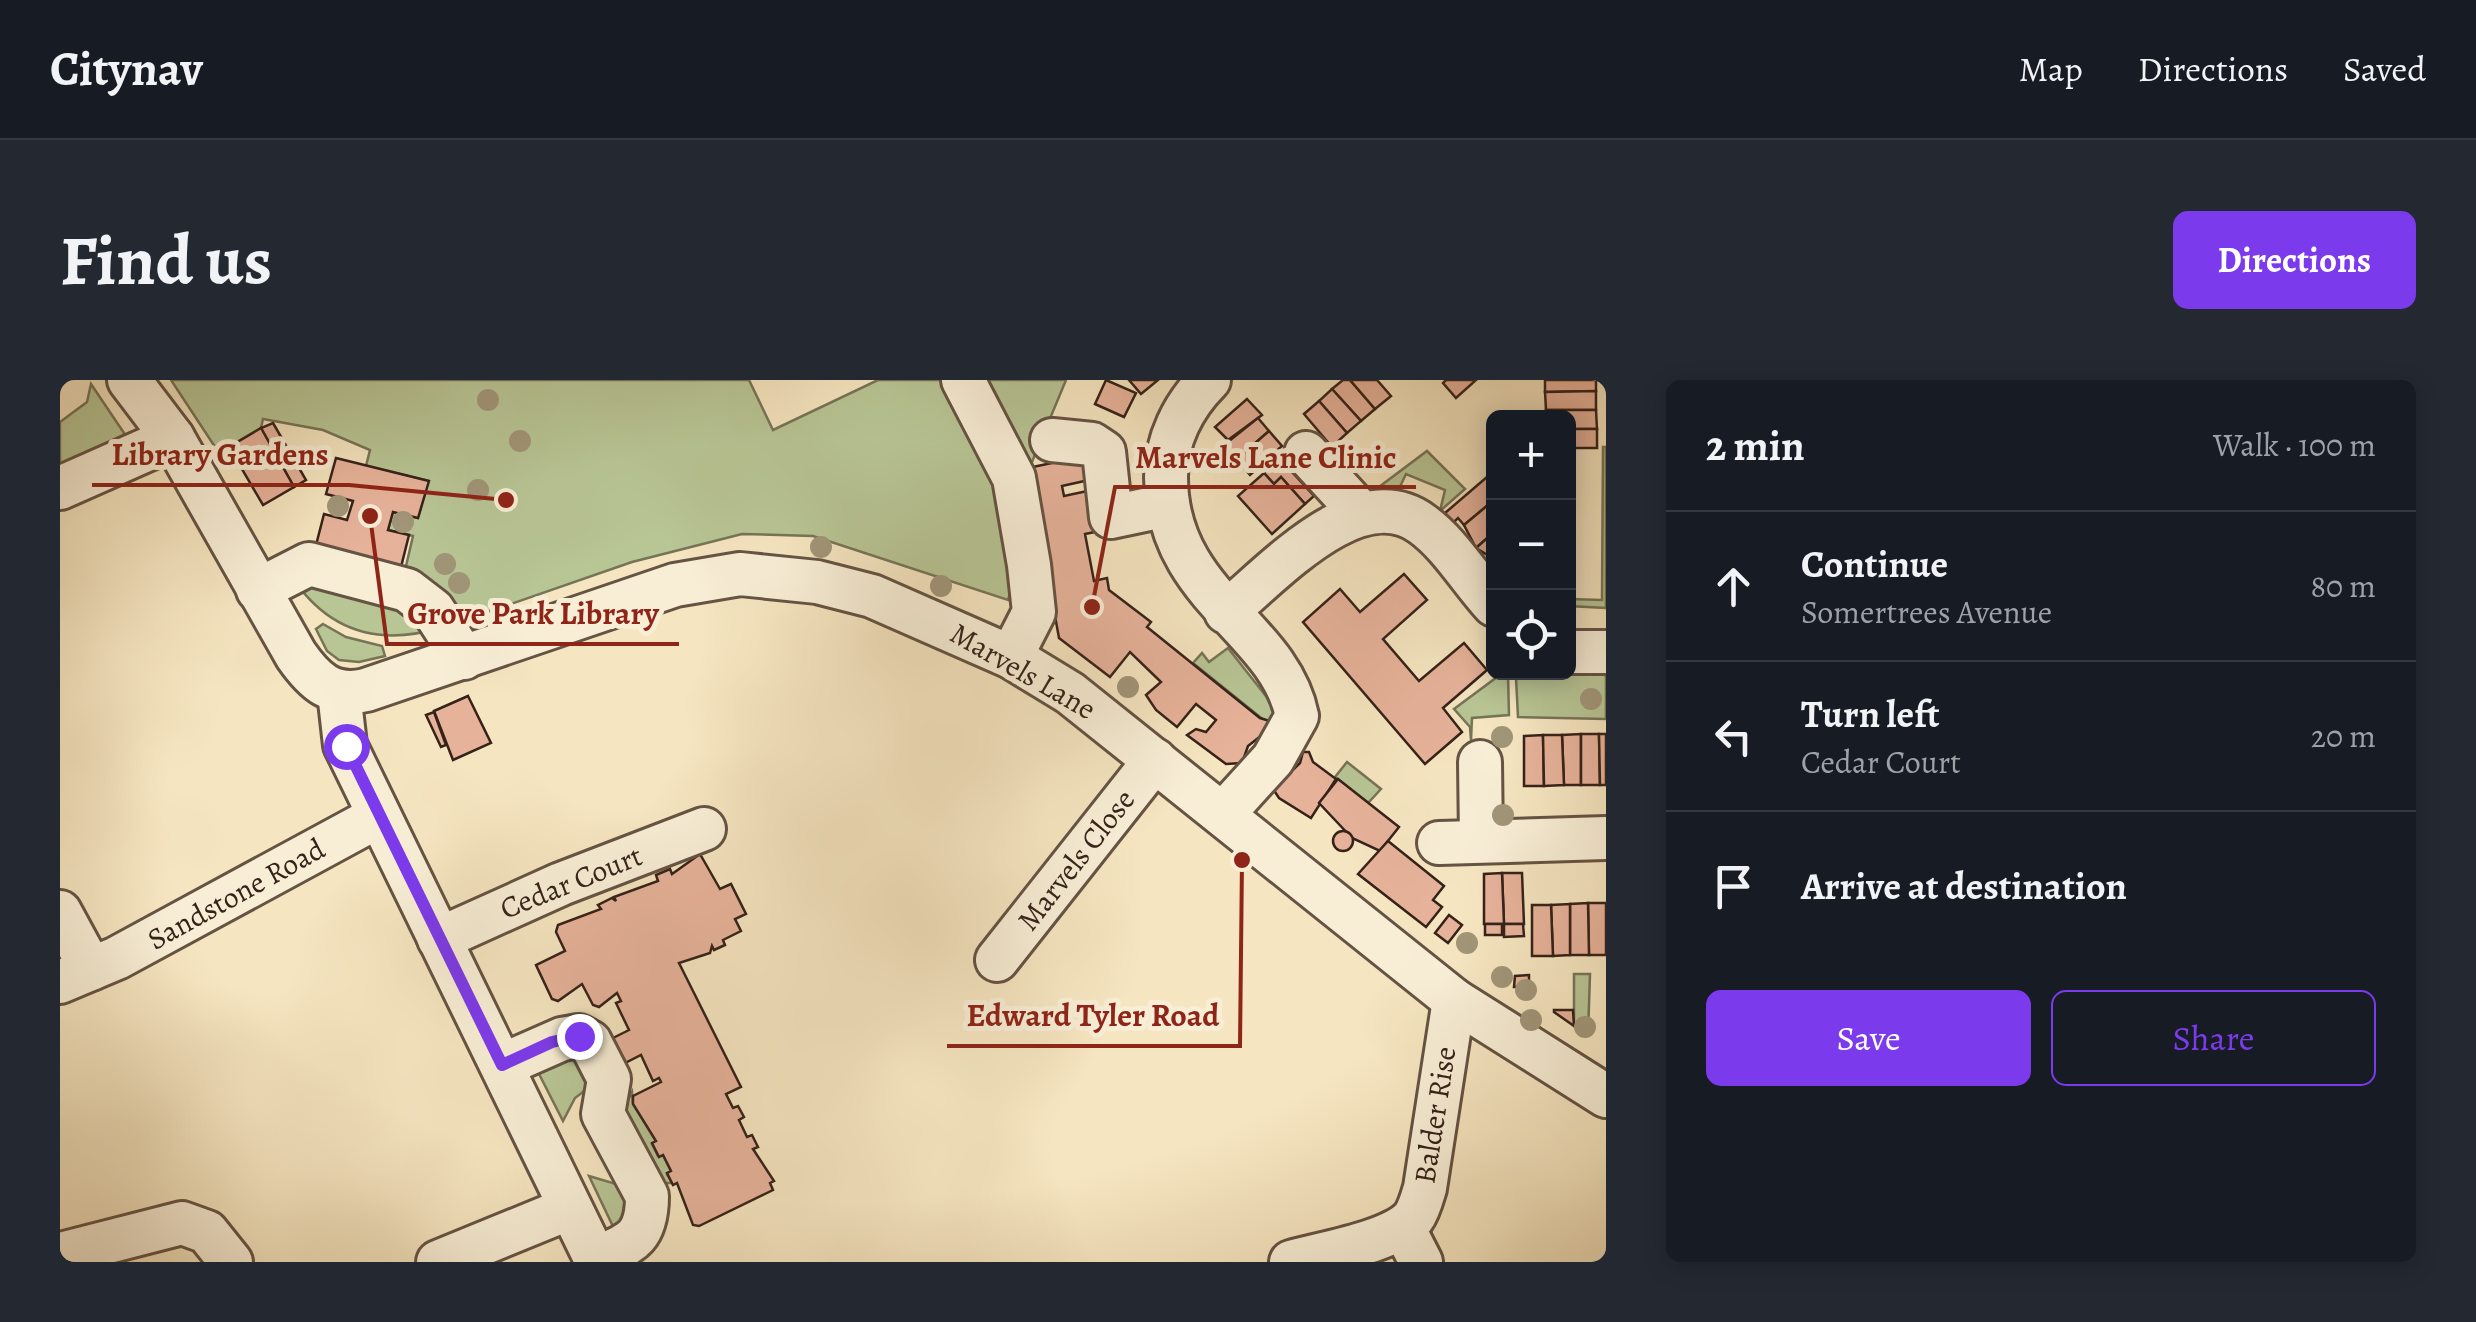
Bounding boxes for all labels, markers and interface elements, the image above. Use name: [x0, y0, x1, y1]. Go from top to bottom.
text: Citynav: [50, 36, 203, 102]
text: Map: [2019, 45, 2083, 93]
text: Directions: [2138, 45, 2288, 93]
text: Saved: [2343, 45, 2426, 93]
button: Directions: [2173, 211, 2416, 309]
text: Find us: [60, 213, 272, 308]
map controls: [1486, 410, 1576, 680]
button: +: [1486, 410, 1576, 500]
text: 2 min: [1706, 417, 1805, 474]
callout: Library Gardens: [92, 423, 349, 485]
text: Walk · 100 m: [2213, 423, 2376, 467]
callout: Marvels Lane Clinic: [1115, 425, 1416, 487]
text: Library Gardens: [112, 432, 328, 476]
text: Marvels Lane Clinic: [1135, 435, 1397, 479]
button: −: [1486, 500, 1576, 590]
text: Continue: [1801, 538, 1948, 590]
icon: ahead: [1706, 559, 1761, 614]
text: 80 m: [2310, 564, 2376, 608]
callout: Grove Park Library: [387, 582, 679, 644]
button: locate: [1486, 590, 1576, 680]
text: Somertrees Avenue: [1801, 590, 2052, 634]
text: Grove Park Library: [407, 591, 660, 635]
street label: Marvels Lane: [943, 613, 1103, 729]
text: Turn left: [1801, 688, 1940, 740]
icon: left: [1706, 709, 1761, 764]
text: 20 m: [2311, 714, 2376, 758]
route start: [324, 724, 370, 770]
text: Cedar Court: [1801, 740, 1961, 784]
street label: Marvels Close: [1008, 781, 1144, 939]
street label: Sandstone Road: [140, 828, 333, 959]
street label: Cedar Court: [494, 835, 648, 929]
icon: arrive: [1706, 859, 1761, 914]
text: Arrive at destination: [1801, 860, 2127, 912]
callout: Edward Tyler Road: [947, 984, 1240, 1046]
button: Save: [1706, 990, 2031, 1086]
button: Share: [2051, 990, 2376, 1086]
text: Edward Tyler Road: [967, 993, 1220, 1037]
route end: [557, 1014, 603, 1060]
street label: Balder Rise: [1404, 1044, 1466, 1186]

